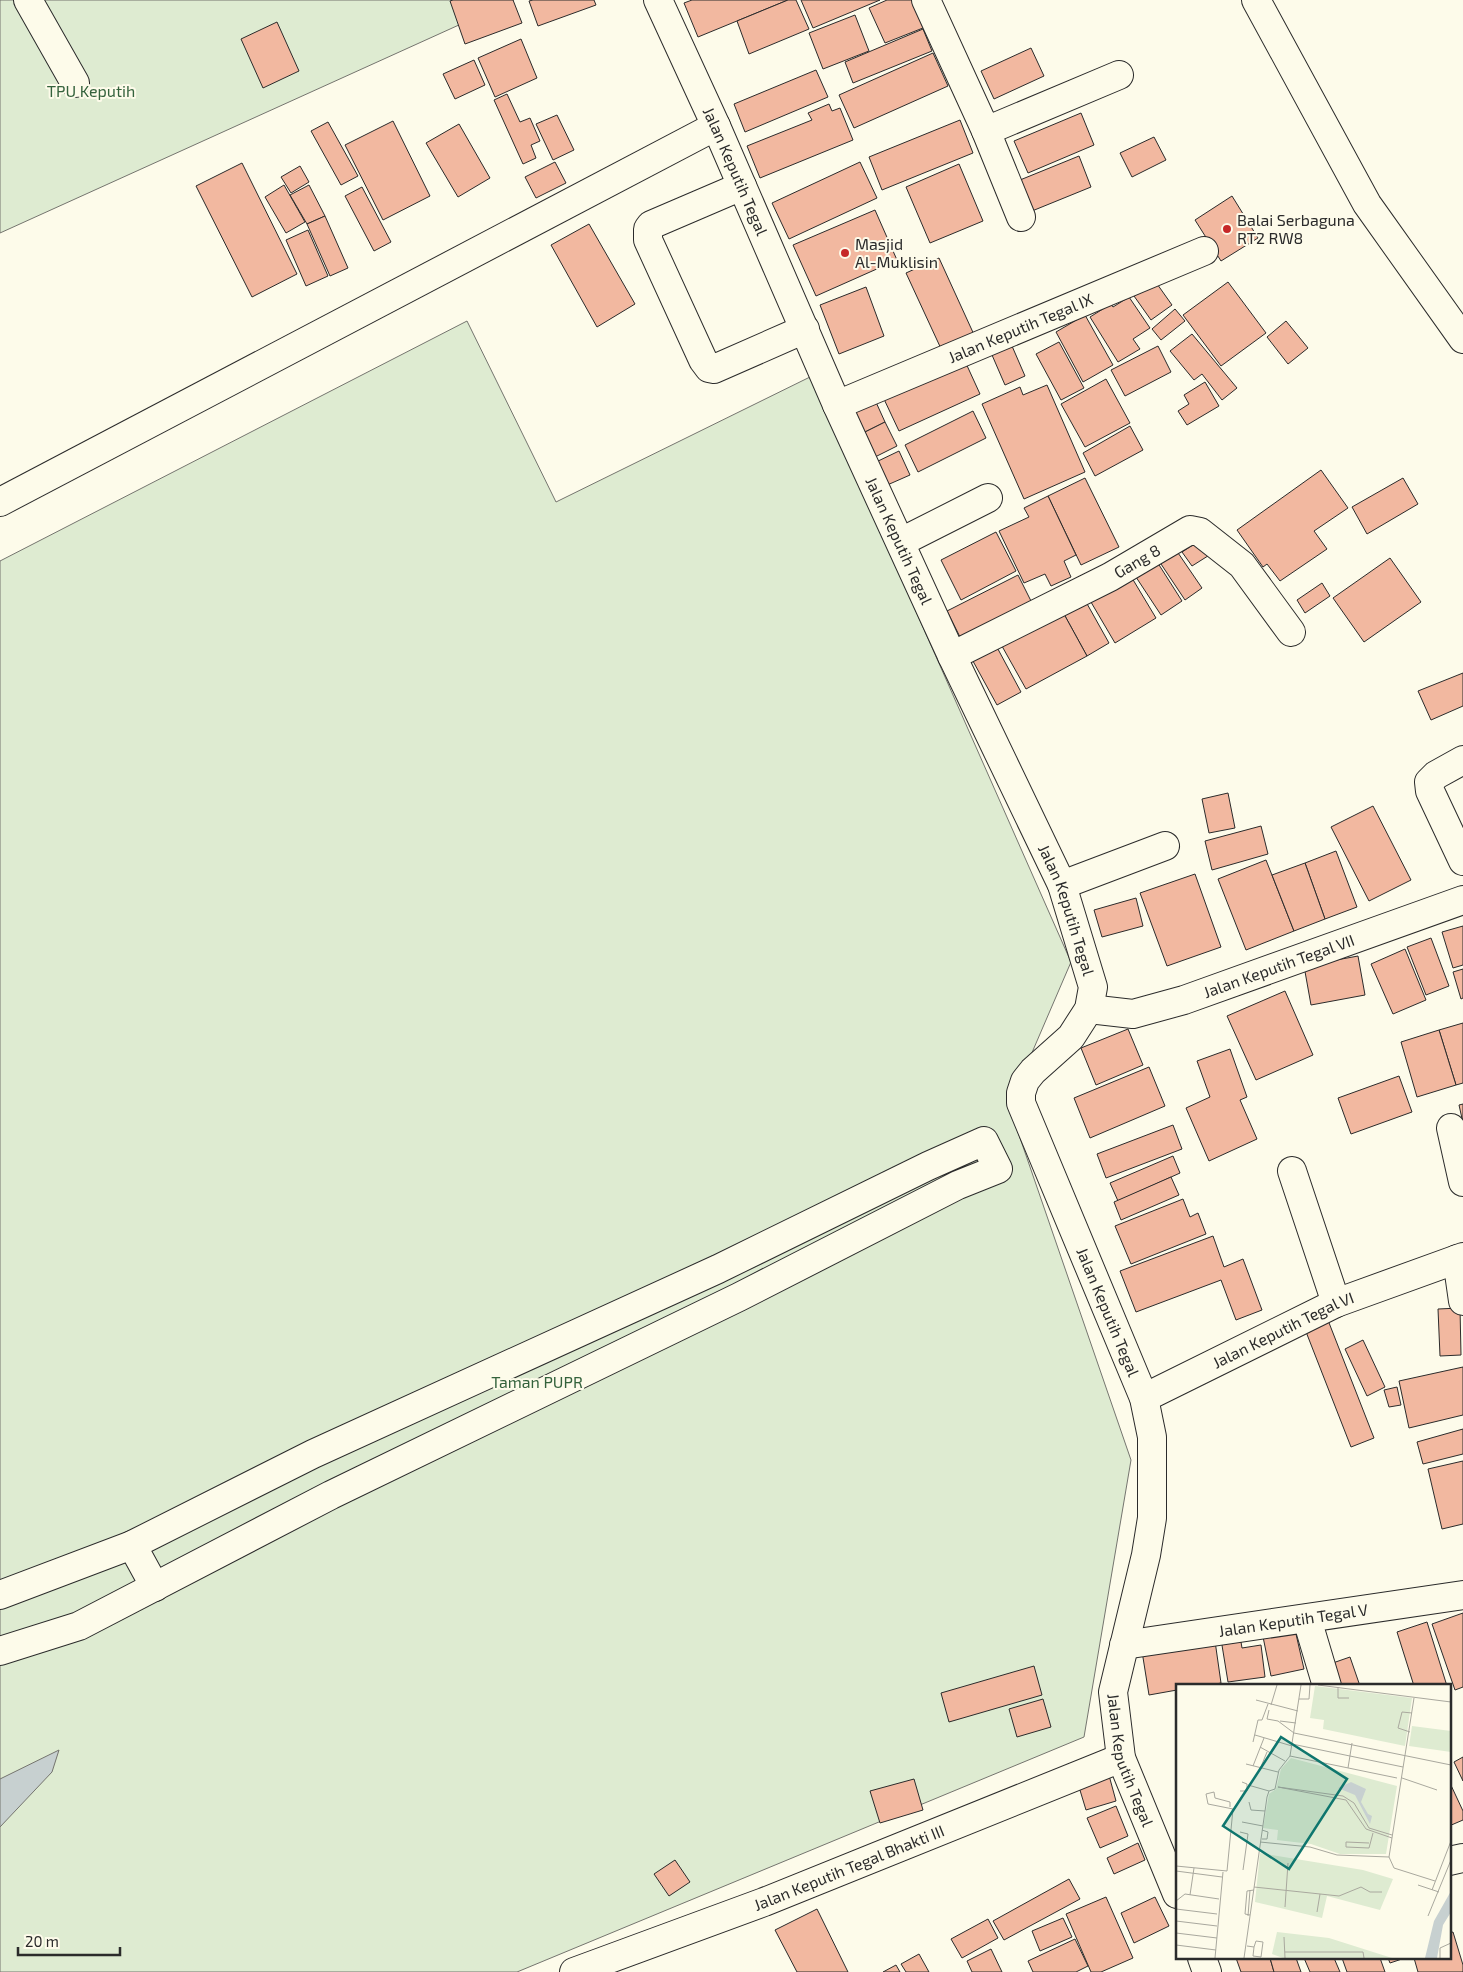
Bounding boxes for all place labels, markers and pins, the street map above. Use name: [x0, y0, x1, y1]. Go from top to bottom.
place label: Balai Serbaguna RT2 RW8: [1237, 210, 1355, 247]
marker: Balai Serbaguna RT2 RW8: [1221, 223, 1233, 235]
place label: Masjid Al-Muklisin: [855, 234, 938, 271]
marker: Masjid Al-Muklisin: [839, 247, 851, 259]

